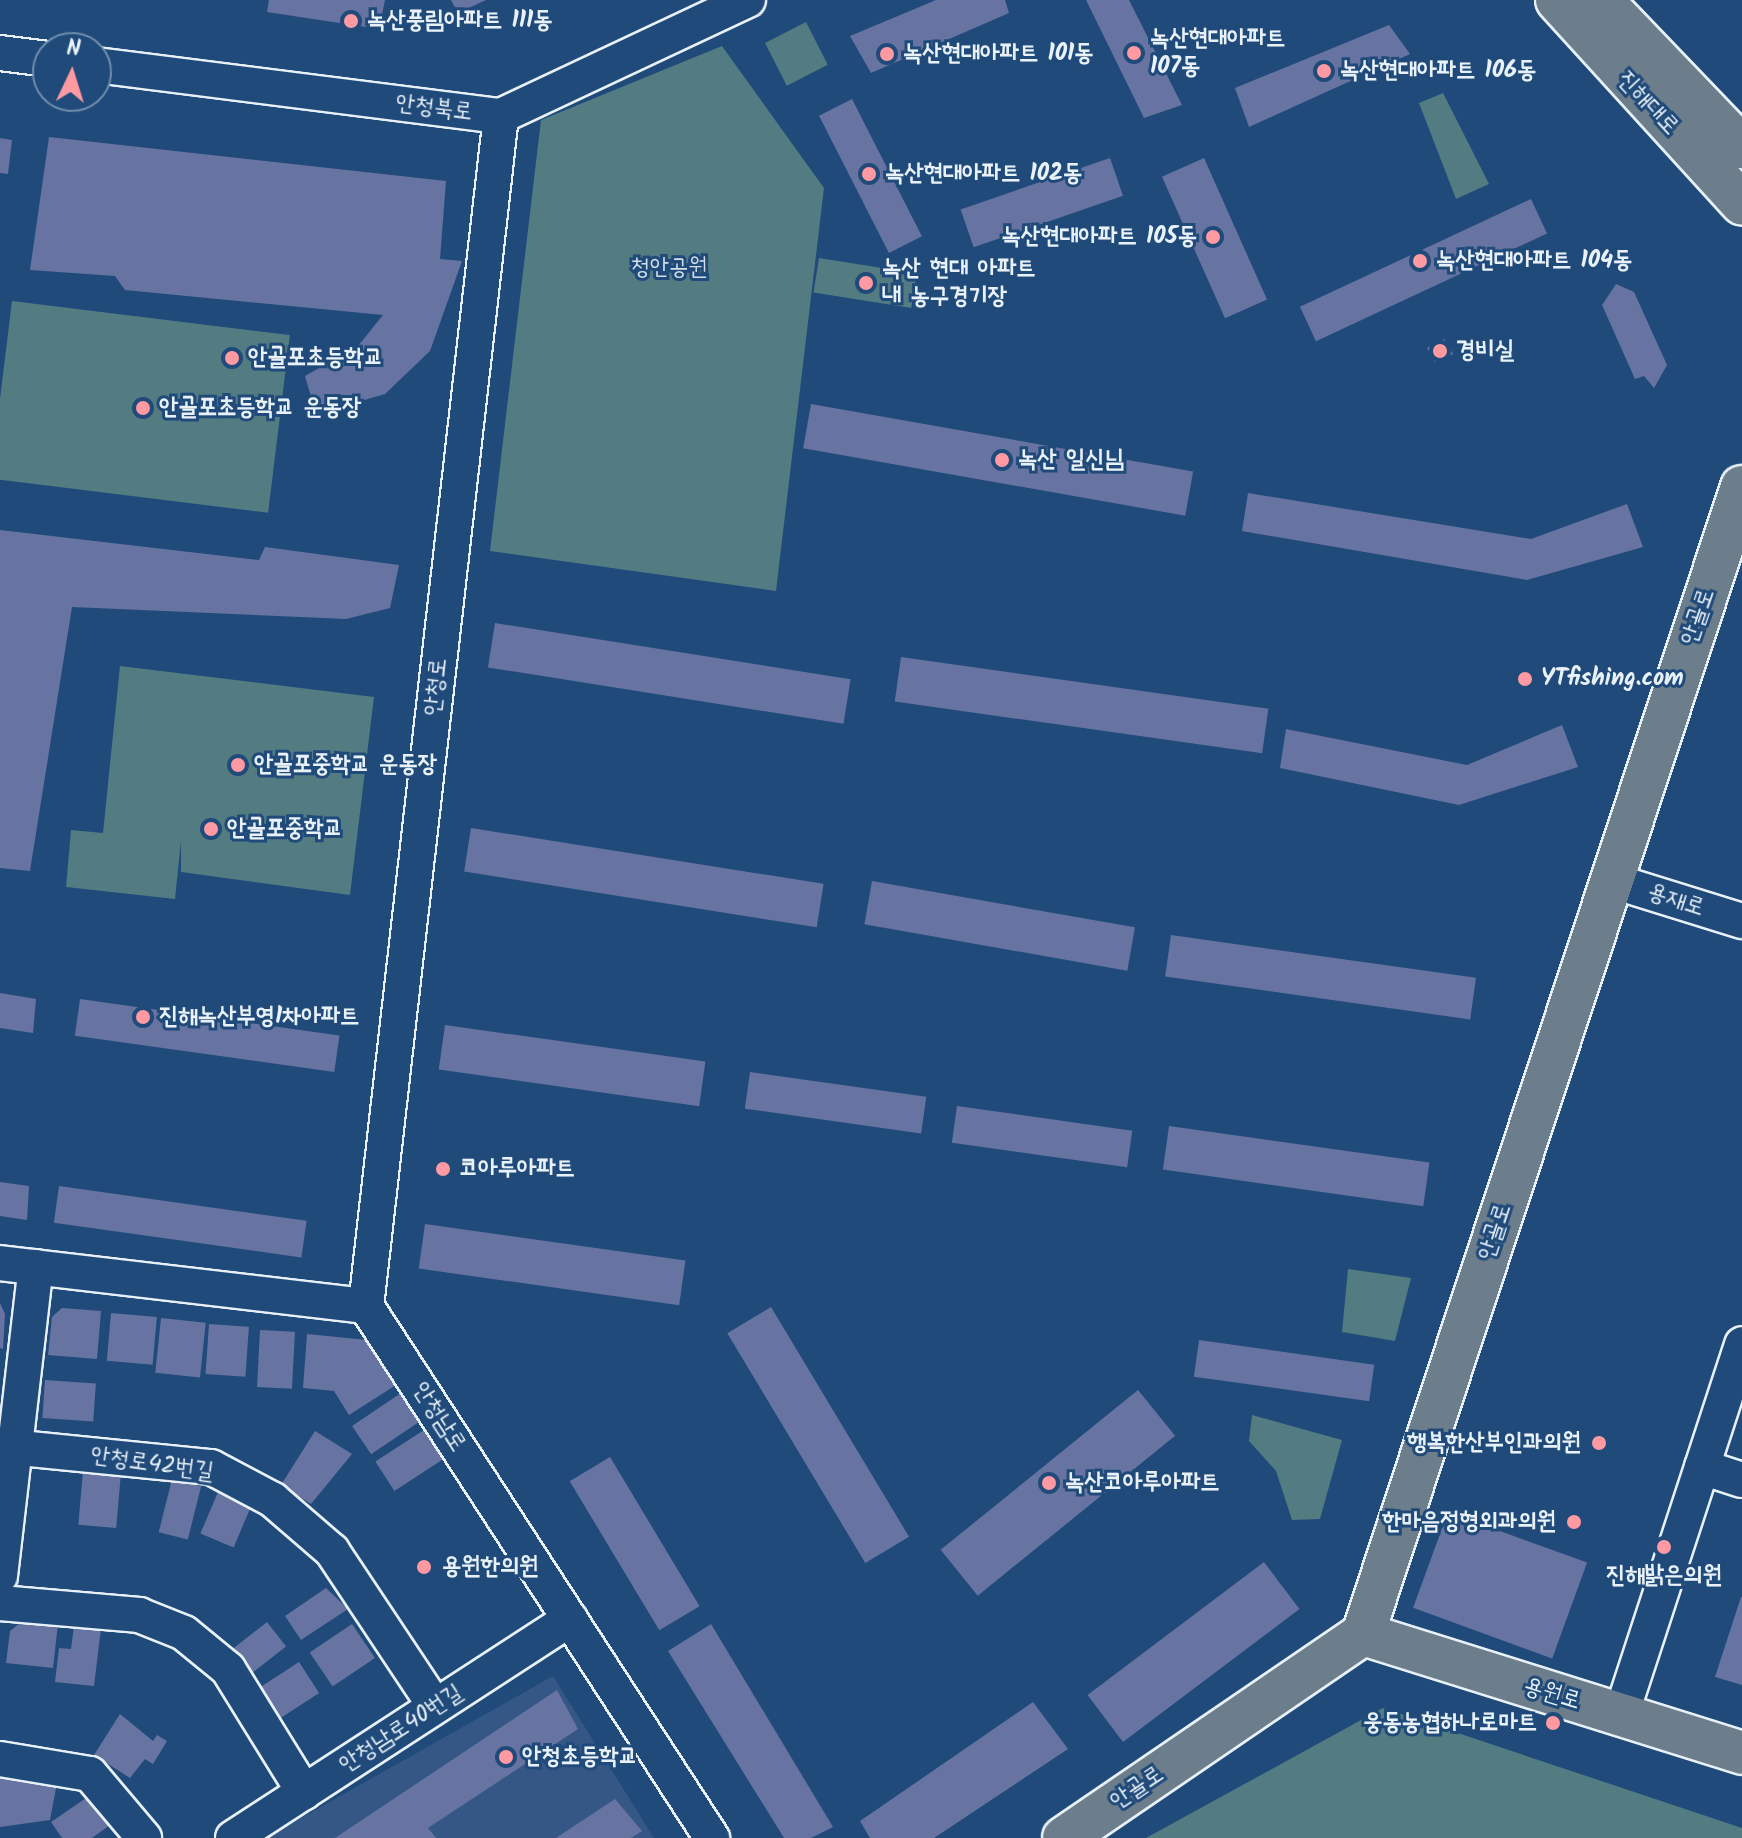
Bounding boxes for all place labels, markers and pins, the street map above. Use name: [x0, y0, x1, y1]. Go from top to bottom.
place label: 녹산풍림아파트 111동: [367, 7, 552, 35]
marker: 녹산풍림아파트 111동: [342, 12, 360, 30]
place label: 녹산현대아파트 107동: [1150, 25, 1285, 81]
place label: 녹산현대아파트 101동: [903, 40, 1094, 68]
marker: 녹산현대아파트 107동: [1125, 44, 1143, 62]
marker: 녹산현대아파트 101동: [878, 45, 896, 63]
place label: 녹산현대아파트 106동: [1340, 57, 1536, 85]
marker: 녹산현대아파트 106동: [1315, 62, 1333, 80]
place label: 녹산현대아파트 102동: [885, 160, 1082, 188]
marker: 녹산현대아파트 102동: [860, 165, 878, 183]
place label: 녹산현대아파트 105동: [1002, 223, 1197, 251]
marker: 녹산현대아파트 105동: [1204, 228, 1222, 246]
place label: 녹산현대아파트 104동: [1436, 247, 1632, 275]
marker: 녹산현대아파트 104동: [1411, 252, 1429, 270]
place label: 녹산 현대 아파트 내 농구경기장: [882, 255, 1036, 311]
marker: 녹산 현대 아파트 내 농구경기장: [857, 274, 875, 292]
place label: 경비실: [1456, 337, 1514, 365]
marker: 경비실: [1431, 342, 1449, 360]
place label: 안골포초등학교: [248, 344, 383, 372]
marker: 안골포초등학교: [223, 349, 241, 367]
place label: 안골포초등학교 운동장: [159, 394, 361, 422]
marker: 안골포초등학교 운동장: [134, 399, 152, 417]
place label: 녹산 일신님: [1018, 446, 1124, 474]
marker: 녹산 일신님: [993, 451, 1011, 469]
place label: YTfishing.com: [1541, 665, 1684, 693]
marker: YTfishing.com: [1516, 670, 1534, 688]
place label: 안골포중학교 운동장: [254, 751, 437, 779]
marker: 안골포중학교 운동장: [229, 756, 247, 774]
place label: 안골포중학교: [227, 815, 343, 843]
marker: 안골포중학교: [202, 820, 220, 838]
place label: 진해녹산부영1차아파트: [159, 1003, 359, 1031]
marker: 진해녹산부영1차아파트: [134, 1008, 152, 1026]
place label: 코아루아파트: [459, 1155, 575, 1183]
marker: 코아루아파트: [434, 1160, 452, 1178]
place label: 행복한산부인과의원: [1407, 1429, 1581, 1457]
marker: 행복한산부인과의원: [1588, 1432, 1610, 1454]
place label: 녹산코아루아파트: [1065, 1469, 1220, 1497]
marker: 녹산코아루아파트: [1040, 1474, 1058, 1492]
place label: 한마음정형외과의원: [1382, 1508, 1556, 1536]
marker: 한마음정형외과의원: [1563, 1511, 1585, 1533]
marker: 진해밝은의원: [1653, 1536, 1675, 1558]
place label: 용원한의원: [442, 1553, 539, 1581]
marker: 용원한의원: [413, 1556, 435, 1578]
place label: 진해밝은의원: [1606, 1562, 1722, 1590]
place label: 웅동농협하나로마트: [1363, 1709, 1537, 1737]
marker: 웅동농협하나로마트: [1544, 1714, 1562, 1732]
place label: 안청초등학교: [522, 1743, 638, 1771]
marker: 안청초등학교: [497, 1748, 515, 1766]

